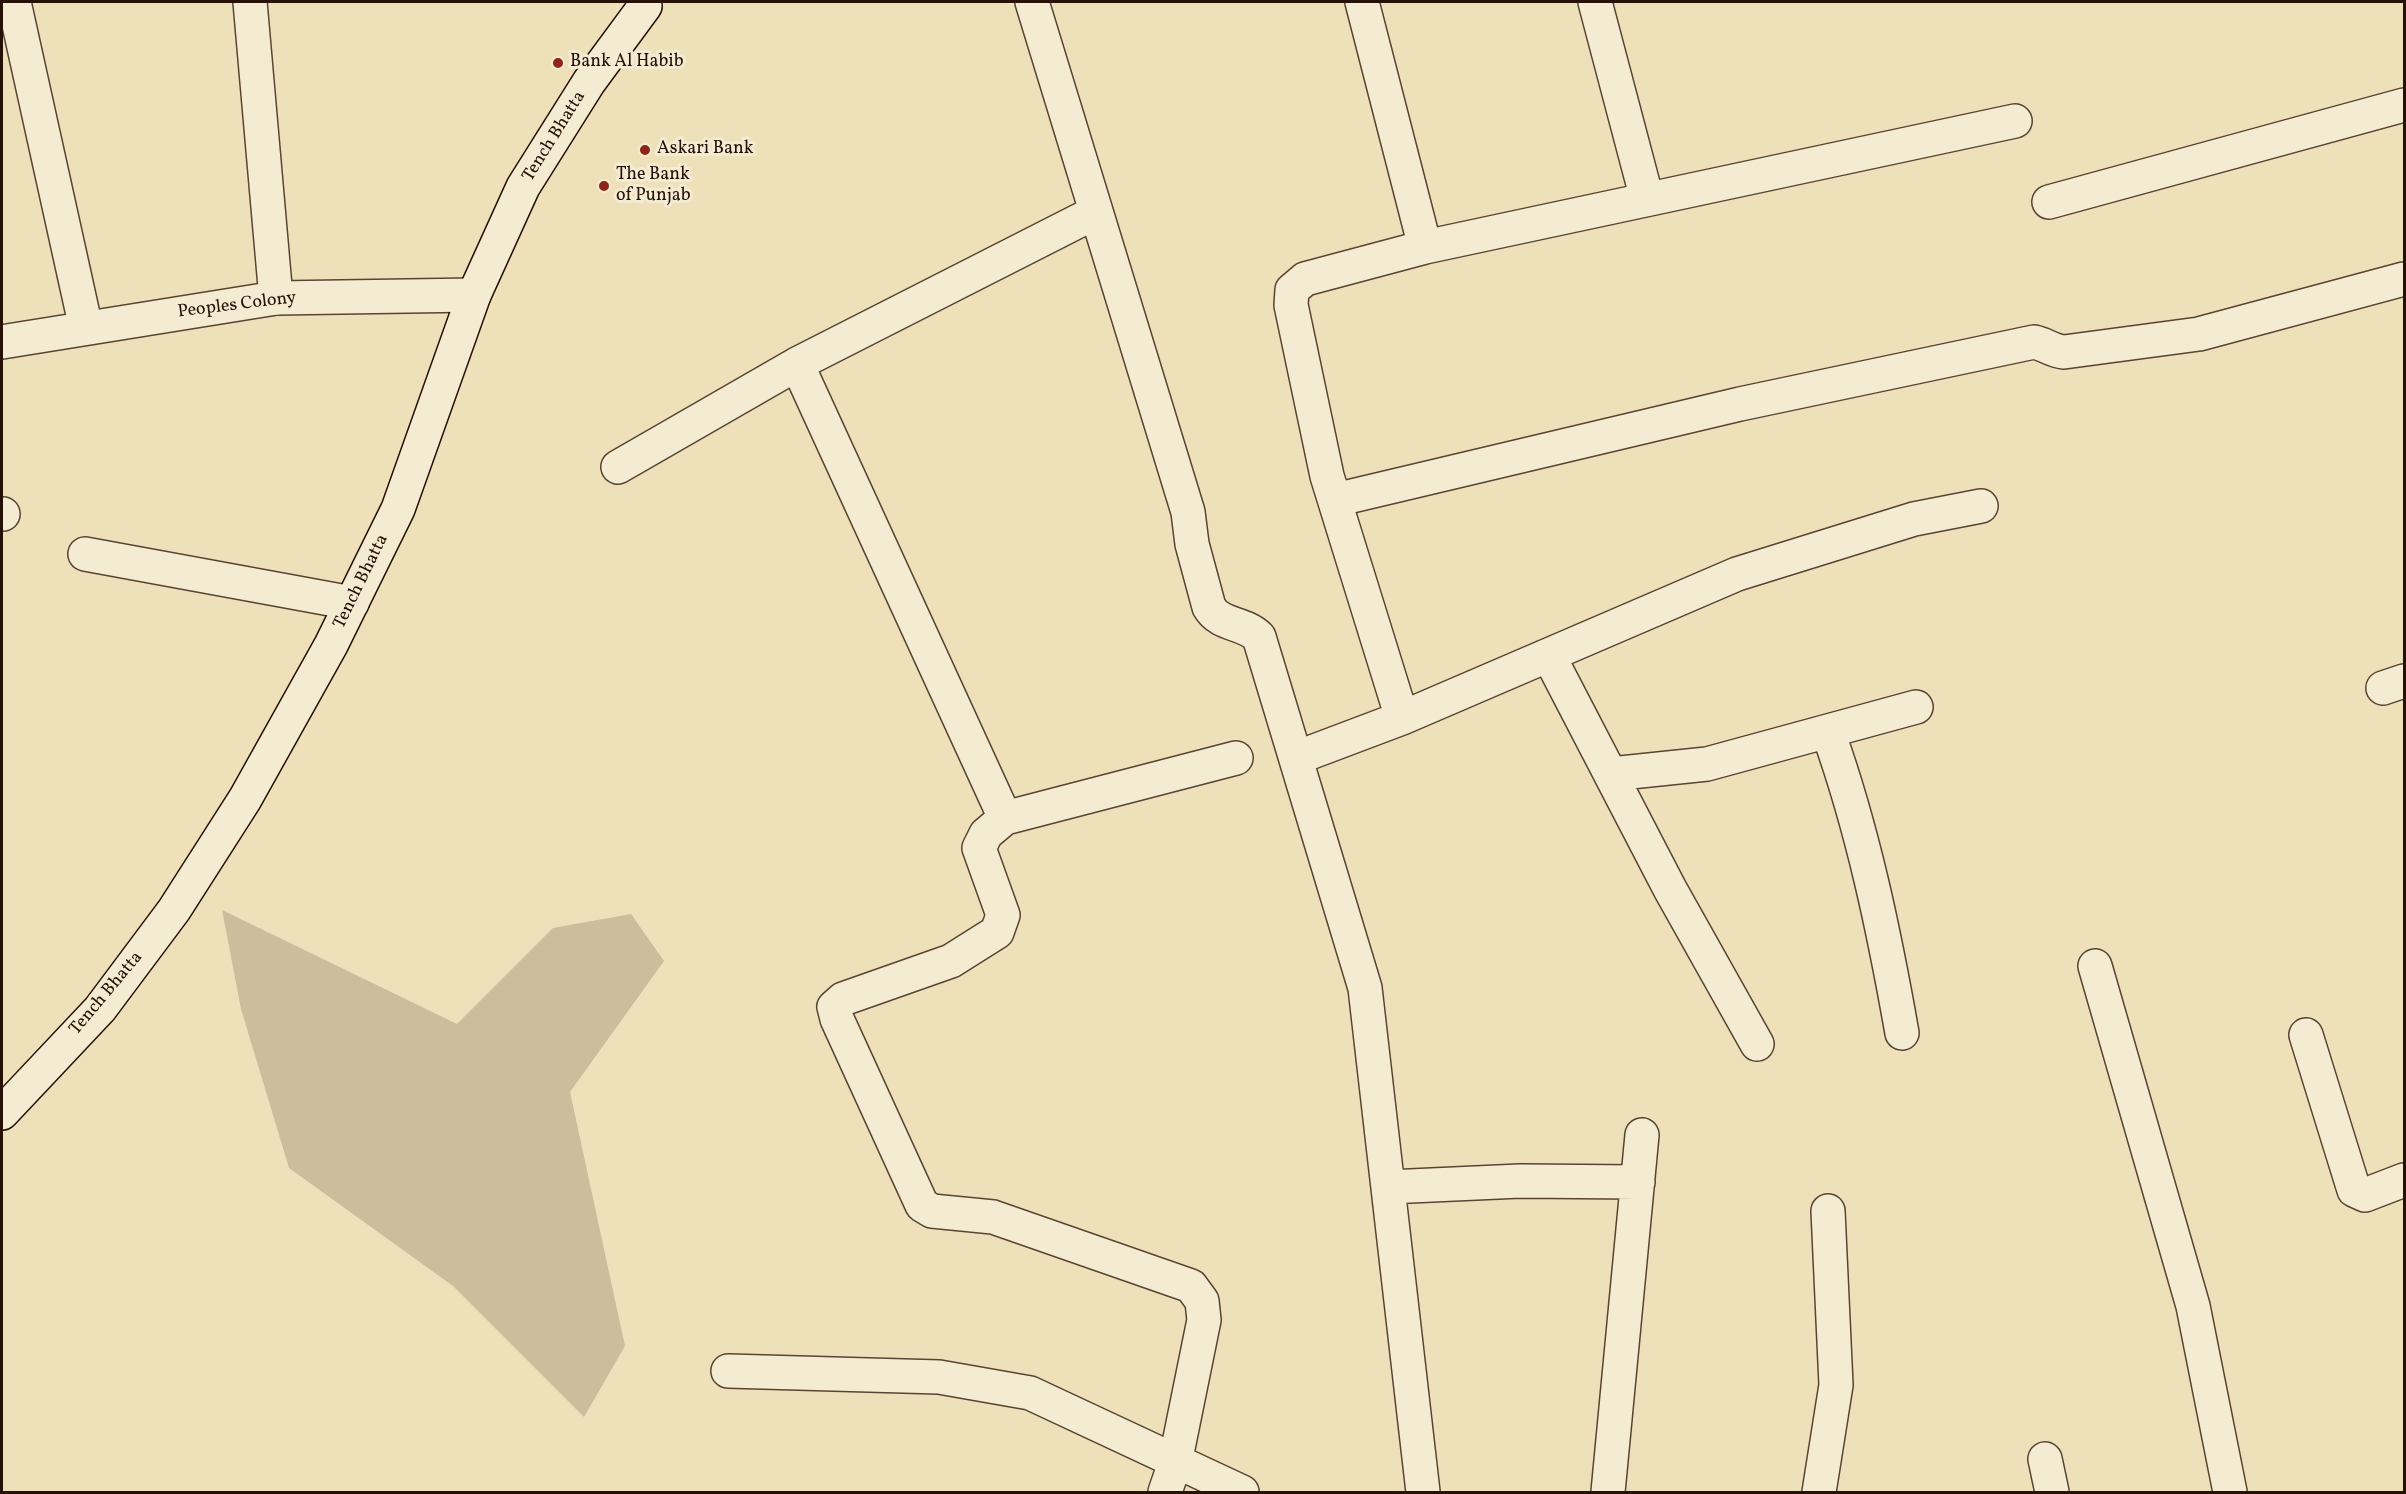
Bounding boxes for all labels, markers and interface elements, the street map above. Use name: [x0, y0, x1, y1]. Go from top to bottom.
place label: Bank Al Habib: [570, 52, 684, 74]
marker: Bank Al Habib: [551, 56, 565, 70]
street label: Tench Bhatta: [519, 88, 591, 186]
place label: Askari Bank: [657, 139, 753, 161]
marker: Askari Bank: [638, 143, 652, 157]
place label: The Bank of Punjab: [616, 165, 691, 207]
marker: The Bank of Punjab: [597, 179, 611, 193]
street label: Peoples Colony: [176, 288, 298, 324]
street label: Tench Bhatta: [330, 531, 394, 633]
street label: Tench Bhatta: [66, 948, 148, 1040]

